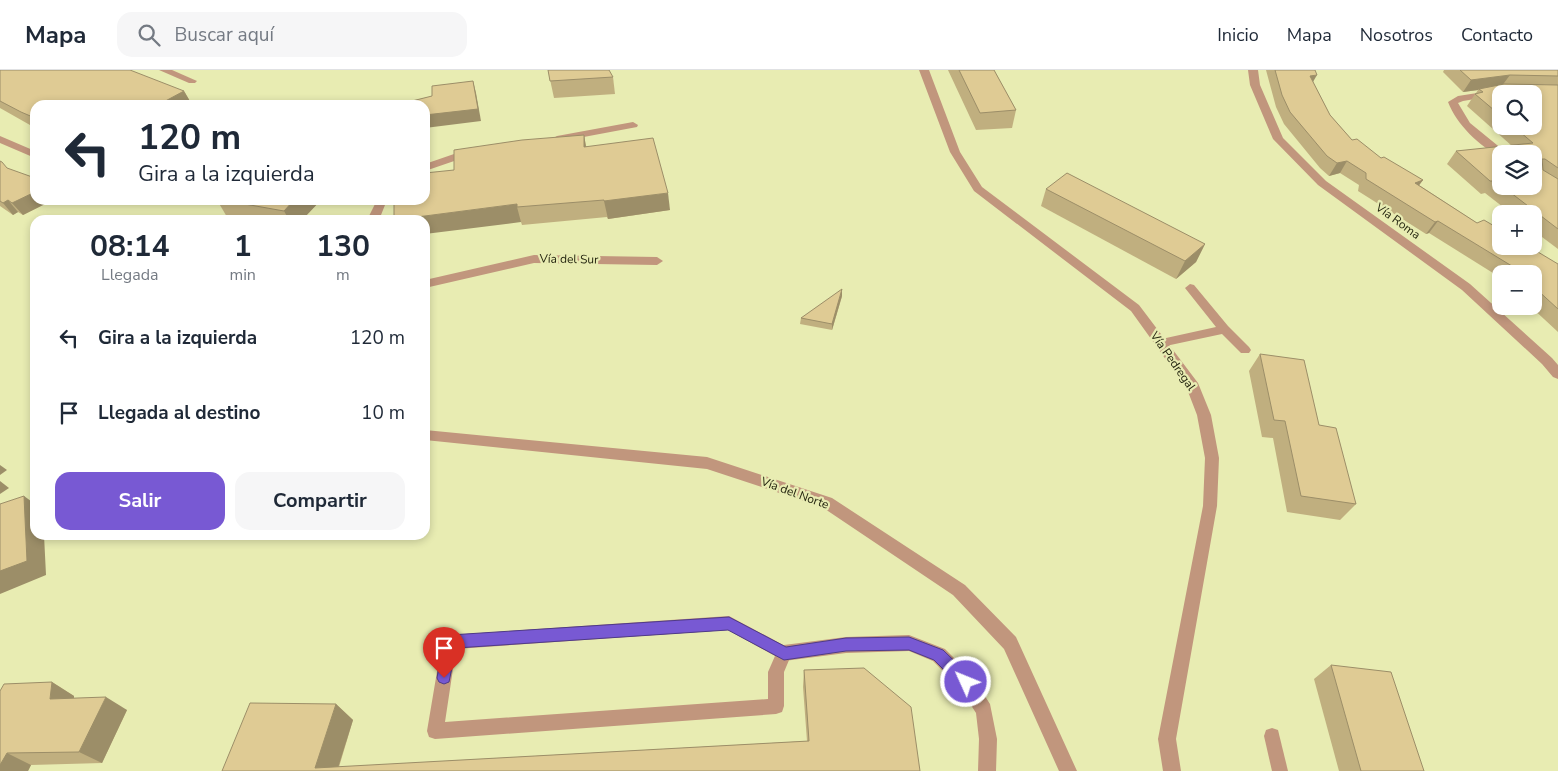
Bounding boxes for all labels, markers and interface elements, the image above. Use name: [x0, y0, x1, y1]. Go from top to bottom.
search box: [117, 12, 467, 57]
text: Mapa: [25, 19, 87, 51]
icon: search: [135, 21, 163, 49]
text: Buscar aquí: [175, 22, 274, 48]
text: Inicio: [1217, 23, 1259, 47]
text: Mapa: [1287, 23, 1332, 47]
text: Nosotros: [1360, 23, 1433, 47]
text: Contacto: [1461, 23, 1533, 47]
map controls: [1492, 85, 1542, 315]
button: search: [1492, 85, 1542, 135]
text: 120 m: [138, 114, 241, 161]
icon: left: [55, 120, 120, 185]
button: layers: [1492, 145, 1542, 195]
text: Gira a la izquierda: [138, 159, 315, 189]
street label: Vía Roma: [1372, 199, 1424, 243]
button: +: [1492, 205, 1542, 255]
text: 08:14: [90, 226, 169, 267]
text: 1: [234, 226, 252, 267]
text: 130: [316, 226, 370, 267]
street label: Vía del Sur: [538, 250, 599, 268]
text: Llegada: [101, 264, 158, 286]
text: min: [229, 264, 256, 286]
text: m: [336, 264, 350, 286]
button: −: [1492, 265, 1542, 315]
icon: left: [55, 324, 83, 352]
text: Gira a la izquierda: [98, 325, 257, 351]
text: 120 m: [350, 325, 405, 351]
street label: Vía Pedregal: [1146, 327, 1200, 394]
icon: arrive: [55, 399, 83, 427]
text: Llegada al destino: [98, 400, 260, 426]
text: 10 m: [361, 400, 405, 426]
button: Salir: [55, 472, 225, 530]
button: Compartir: [235, 472, 405, 530]
street label: Vía del Norte: [758, 473, 831, 513]
pin: [423, 627, 465, 678]
icon: arrive: [430, 634, 458, 662]
position arrow: [939, 655, 991, 707]

